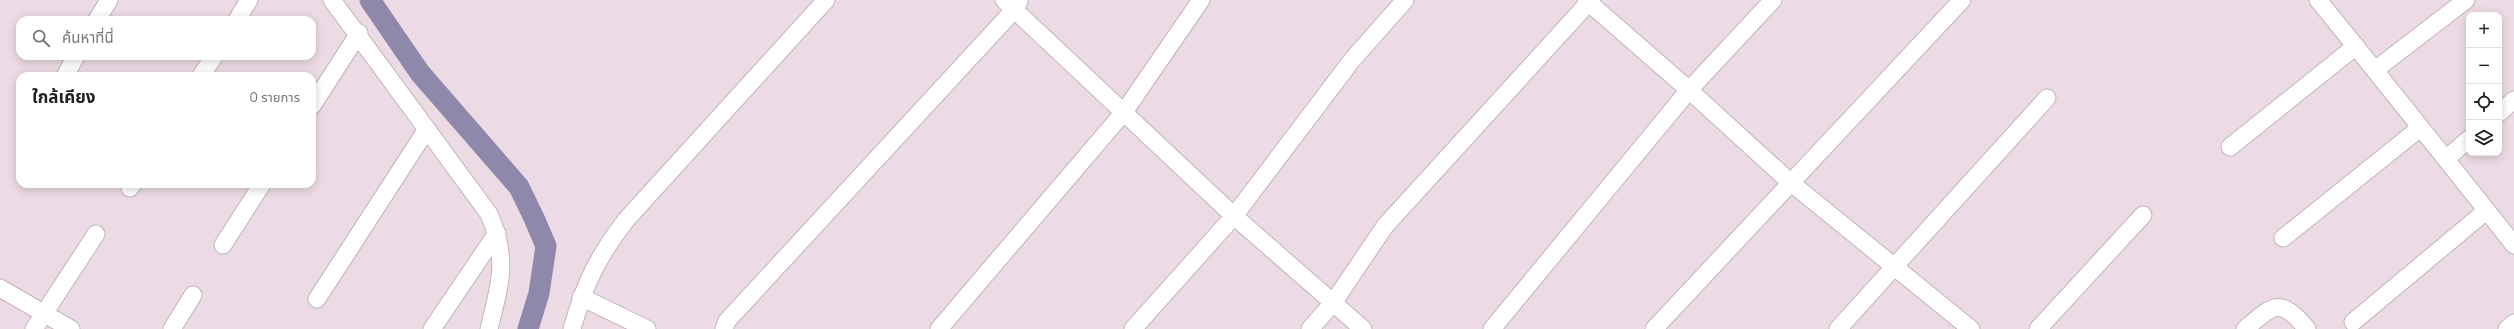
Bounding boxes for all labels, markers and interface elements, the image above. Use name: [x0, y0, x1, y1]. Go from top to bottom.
map controls: [2466, 12, 2502, 156]
button: +: [2466, 12, 2502, 48]
search box: [16, 16, 316, 60]
icon: search: [30, 27, 52, 49]
text: ค้นหาที่นี่: [62, 28, 114, 47]
button: −: [2466, 48, 2502, 84]
button: locate: [2466, 84, 2502, 120]
text: ใกล้เคียง: [32, 86, 95, 108]
text: 0 รายการ: [250, 89, 300, 106]
button: layers: [2466, 120, 2502, 156]

